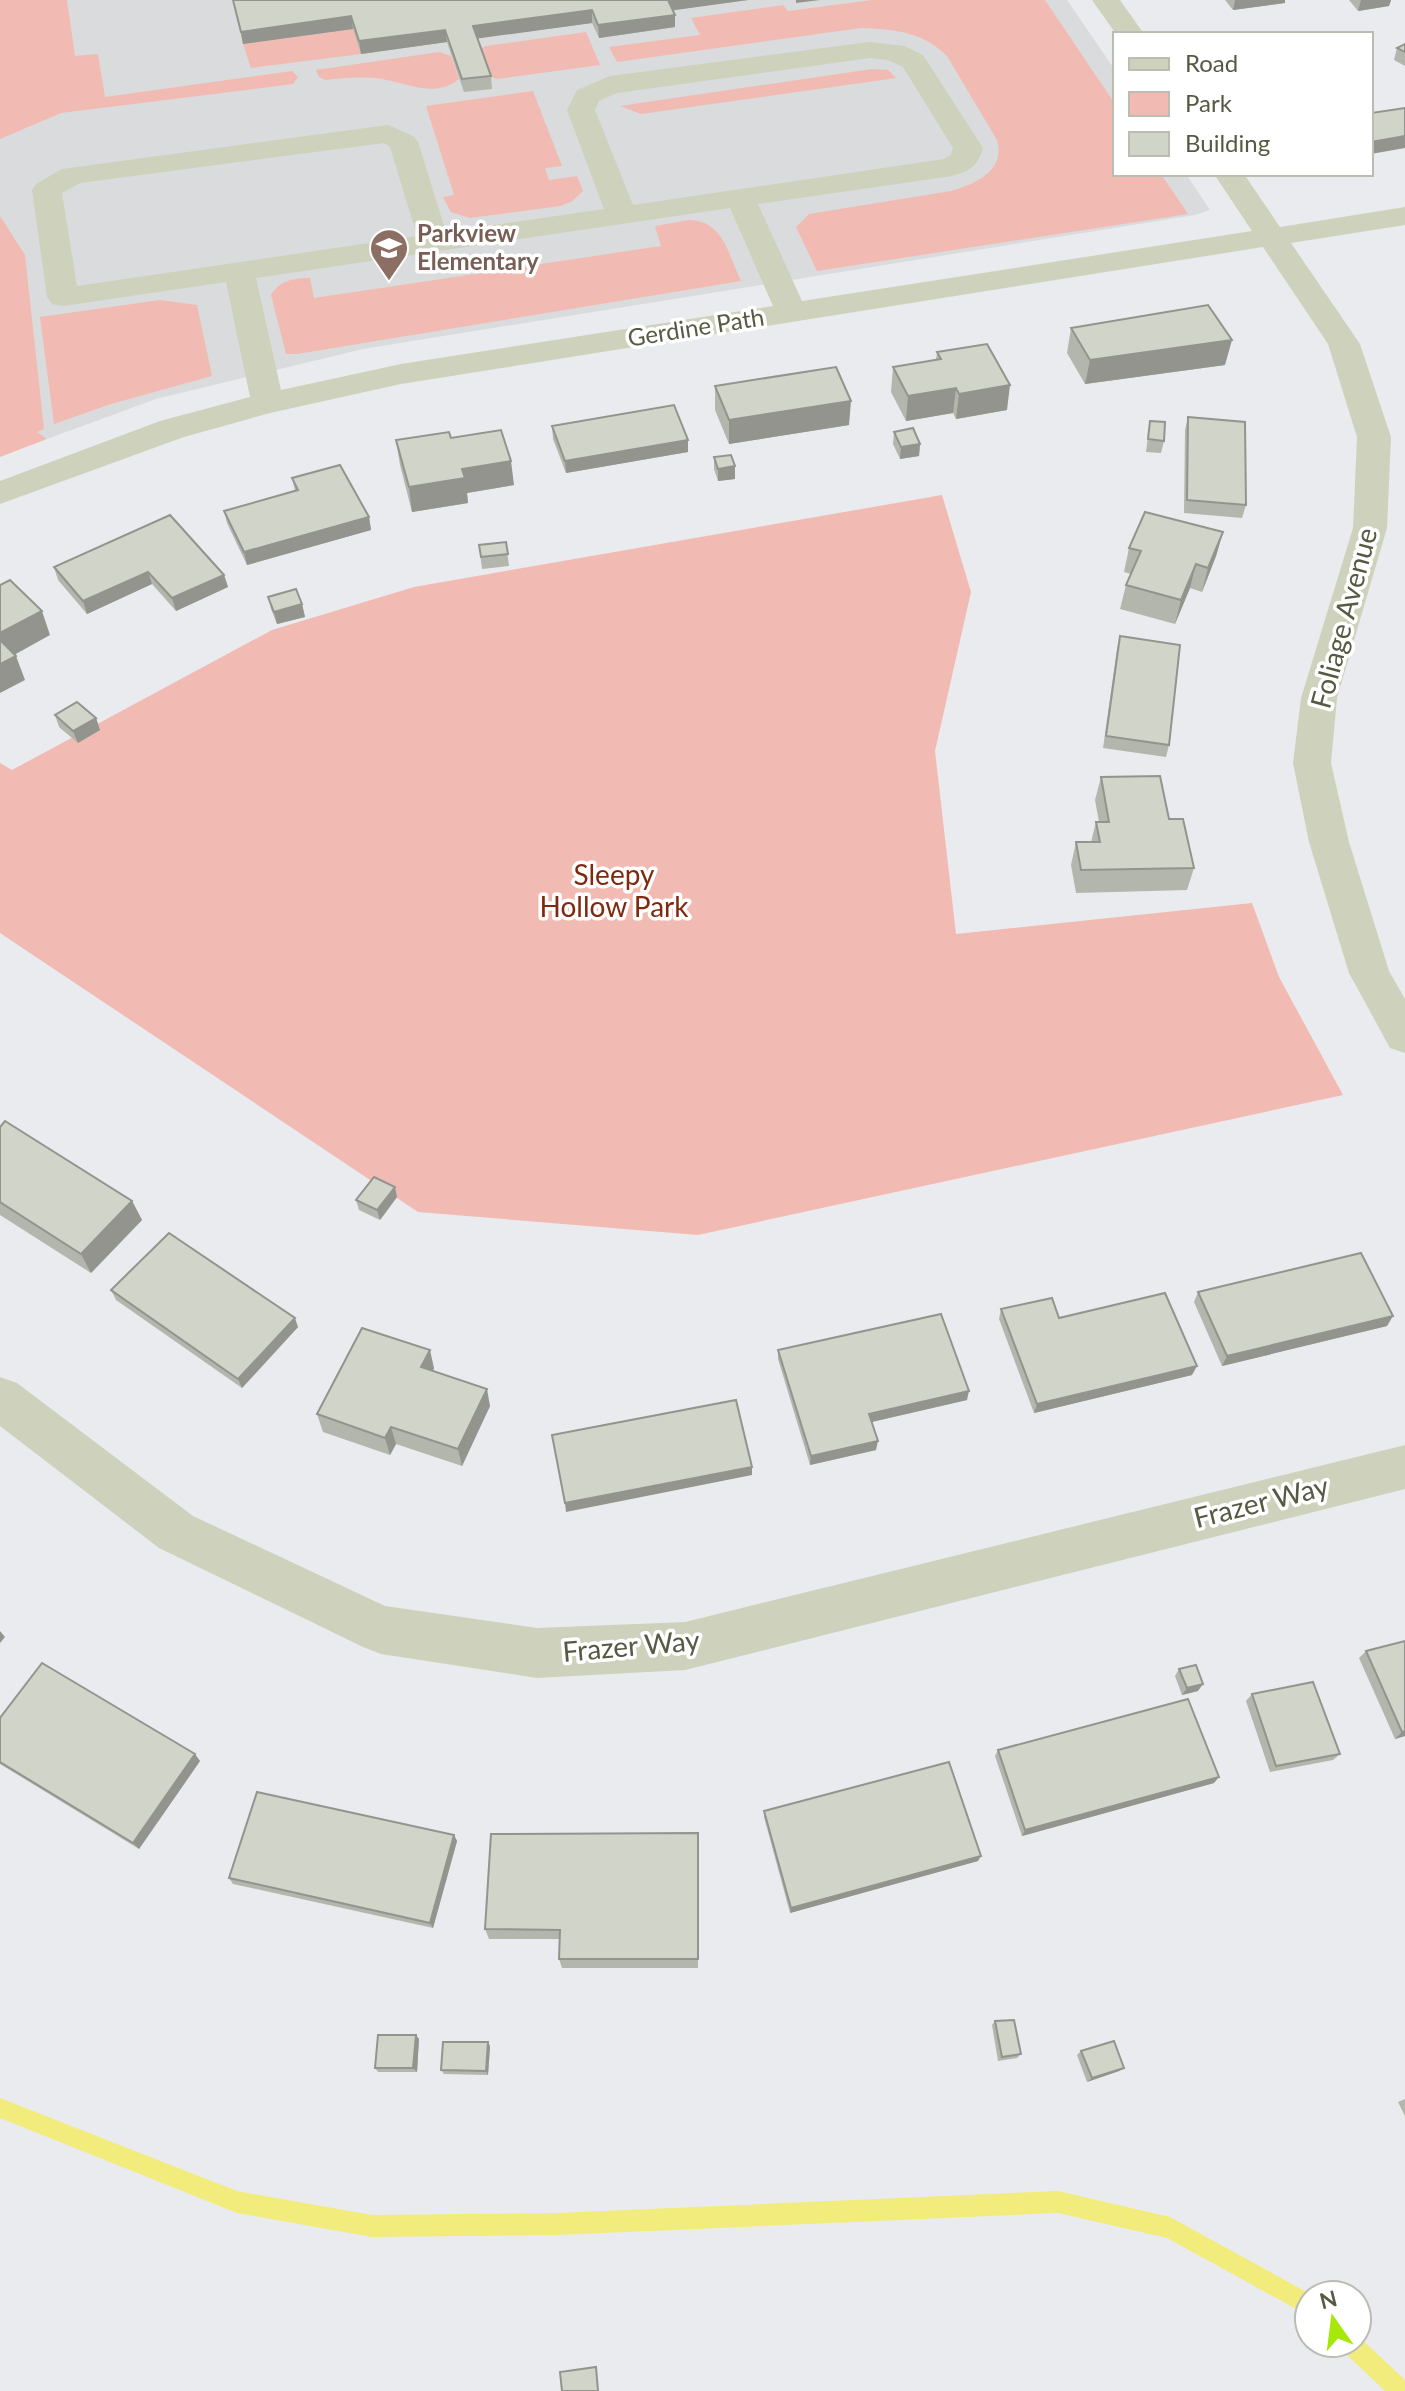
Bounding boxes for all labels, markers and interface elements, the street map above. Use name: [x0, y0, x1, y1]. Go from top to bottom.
legend: [1113, 32, 1373, 176]
text: Road: [1185, 48, 1238, 77]
text: Park: [1185, 88, 1233, 117]
text: Building: [1185, 128, 1270, 157]
place label: Parkview Elementary: [417, 218, 539, 275]
school or university icon: Parkview Elementary: [368, 227, 410, 282]
street label: Gerdine Path: [626, 301, 766, 352]
street label: Foliage Avenue: [1303, 524, 1383, 712]
park label: Sleepy Hollow Park: [540, 857, 689, 923]
street label: Frazer Way: [1190, 1468, 1332, 1534]
street label: Frazer Way: [561, 1622, 701, 1668]
north arrow: [1293, 2279, 1373, 2359]
text: N: [1317, 2284, 1340, 2314]

